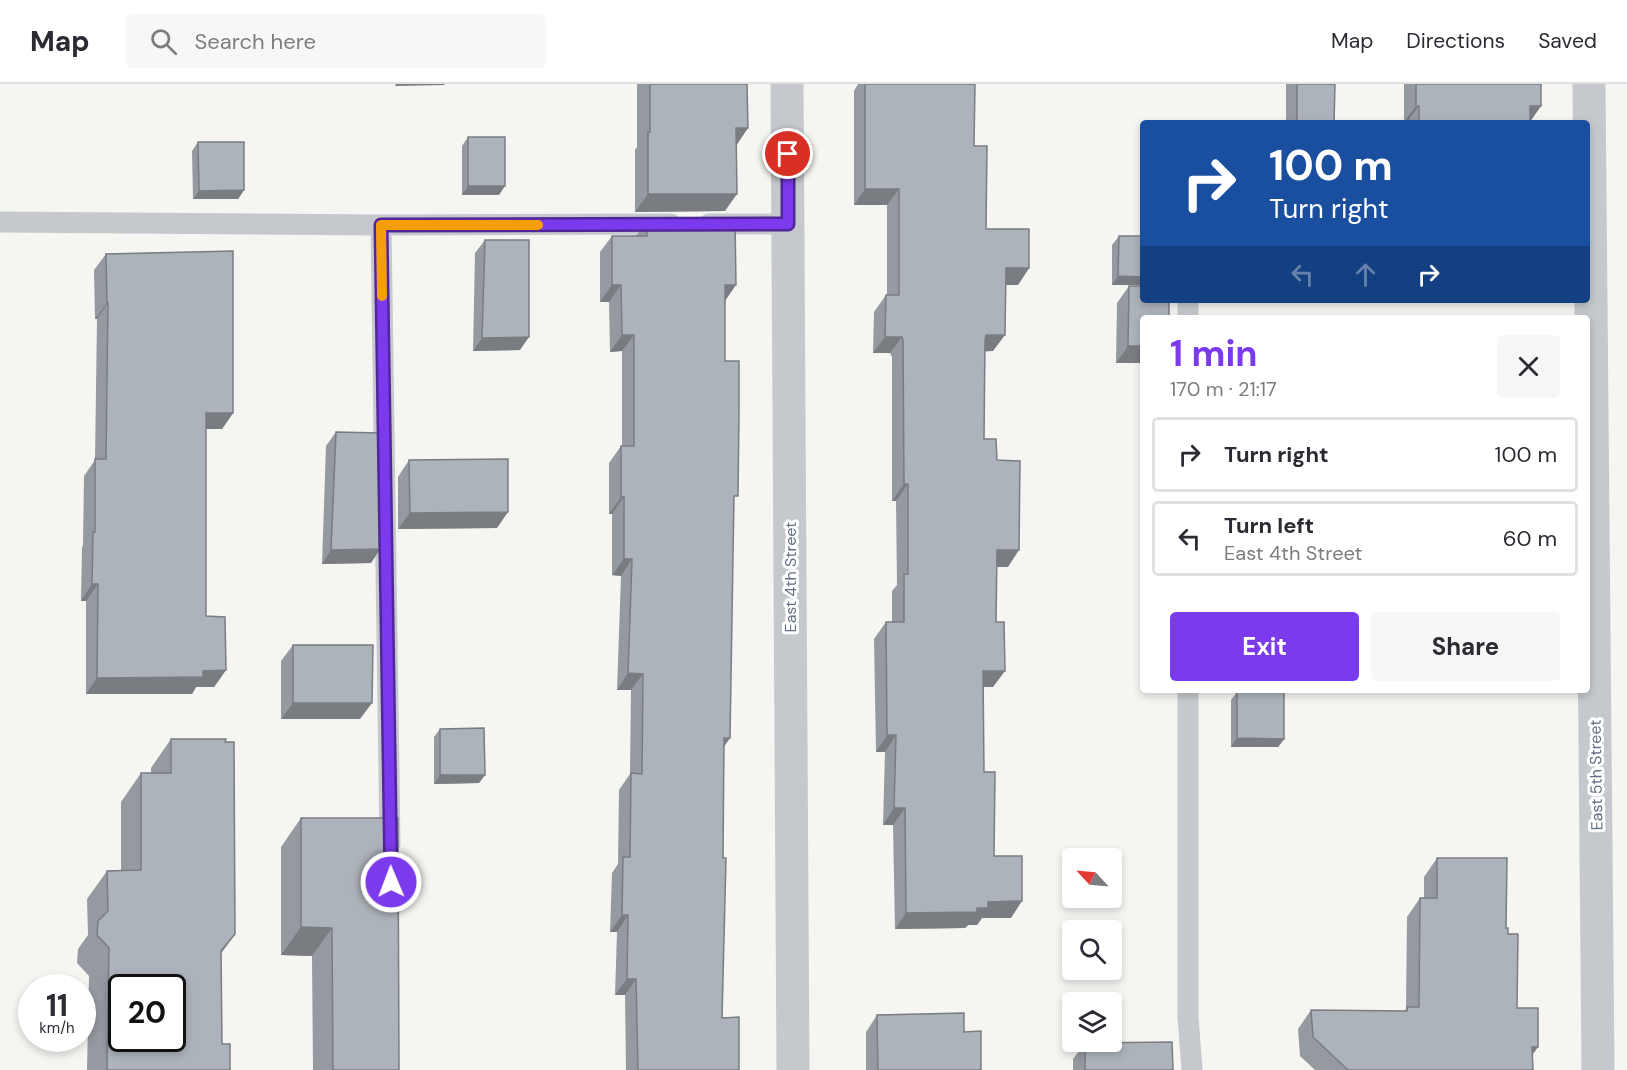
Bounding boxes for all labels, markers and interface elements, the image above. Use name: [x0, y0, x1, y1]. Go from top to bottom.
search box: [126, 14, 546, 68]
text: Map: [30, 23, 90, 60]
icon: search: [147, 25, 180, 58]
text: Search here: [195, 27, 316, 56]
text: Map: [1331, 27, 1373, 55]
text: Directions: [1406, 27, 1505, 55]
text: Saved: [1538, 27, 1597, 55]
pin: [762, 128, 813, 179]
icon: arrive: [771, 137, 804, 170]
text: 100 m: [1269, 138, 1393, 193]
icon: right: [1170, 144, 1248, 222]
text: Turn right: [1269, 191, 1389, 226]
icon: left: [1286, 258, 1319, 291]
icon: ahead: [1349, 258, 1382, 291]
icon: right: [1412, 258, 1445, 291]
text: 1 min: [1170, 330, 1258, 377]
button: close: [1497, 335, 1560, 398]
text: 170 m · 21:17: [1170, 376, 1277, 402]
icon: right: [1173, 438, 1206, 471]
text: Turn right: [1224, 440, 1329, 469]
text: 100 m: [1495, 440, 1557, 469]
text: Turn left: [1224, 511, 1314, 540]
street label: East 4th Street: [780, 522, 801, 632]
icon: left: [1173, 522, 1206, 555]
text: 60 m: [1503, 524, 1557, 553]
text: East 4th Street: [1224, 540, 1362, 566]
button: Exit: [1170, 612, 1359, 681]
button: Share: [1371, 612, 1560, 681]
street label: East 5th Street: [1585, 719, 1607, 831]
north arrow: [1062, 848, 1122, 908]
map controls: [1062, 848, 1122, 1052]
position arrow: [359, 850, 423, 914]
button: search: [1062, 920, 1122, 980]
speed limit sign: 20: [108, 974, 186, 1052]
text: 11: [46, 986, 68, 1025]
button: layers: [1062, 992, 1122, 1052]
text: km/h: [39, 1018, 75, 1038]

